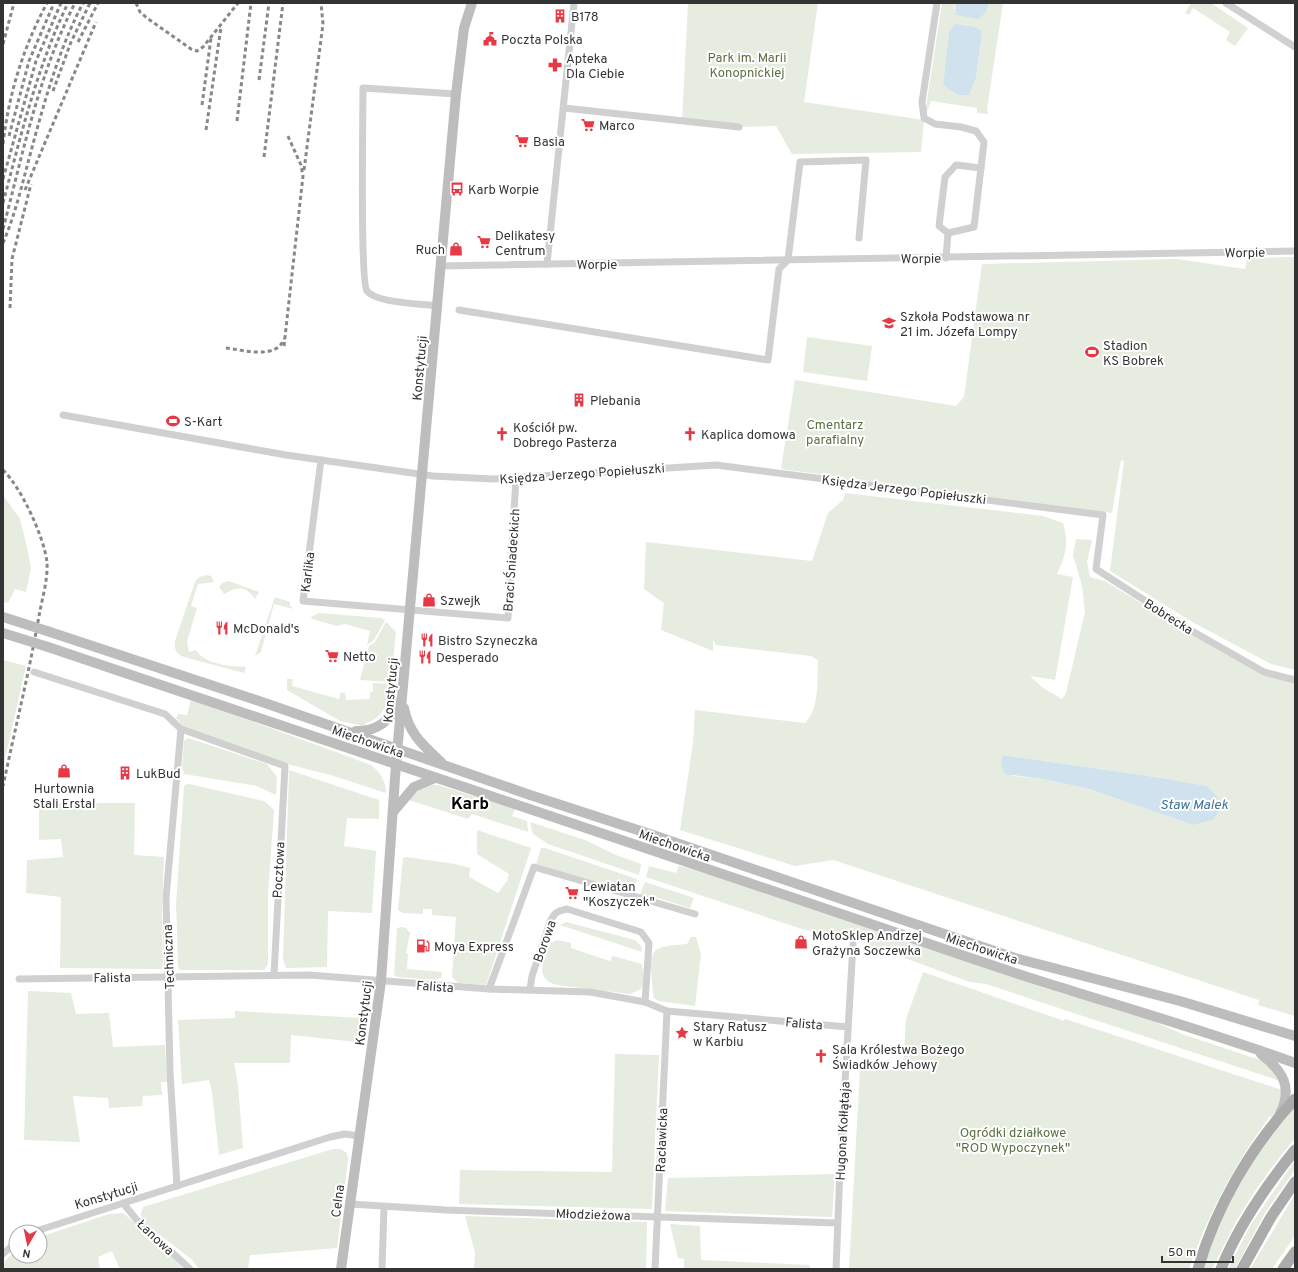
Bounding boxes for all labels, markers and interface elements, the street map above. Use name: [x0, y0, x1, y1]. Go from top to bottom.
building icon: B178: [552, 8, 568, 24]
place label: B178: [571, 10, 599, 26]
public building icon: Poczta Polska: [482, 31, 498, 47]
place label: Poczta Polska: [501, 33, 583, 49]
park label: Park im. Marii Konopnickiej: [708, 51, 786, 82]
place label: Apteka Dla Ciebie: [566, 52, 624, 83]
pharmacy icon: Apteka Dla Ciebie: [547, 57, 563, 73]
supermarket icon: Marco: [580, 117, 596, 133]
place label: Marco: [599, 119, 635, 135]
supermarket icon: Basia: [514, 133, 530, 149]
place label: Basia: [533, 135, 565, 151]
bus stop icon: Karb Worpie: [449, 181, 465, 197]
place label: Karb Worpie: [468, 183, 539, 199]
place label: Delikatesy Centrum: [495, 229, 555, 260]
supermarket icon: Delikatesy Centrum: [476, 234, 492, 250]
shop icon: Ruch: [448, 241, 464, 257]
place label: Ruch: [415, 243, 445, 259]
street label: Worpie: [1225, 246, 1265, 262]
street label: Worpie: [901, 252, 941, 268]
street label: Worpie: [577, 258, 617, 274]
place label: Szkoła Podstawowa nr 21 im. Józefa Lompy: [900, 310, 1030, 341]
school or university icon: Szkoła Podstawowa nr 21 im. Józefa Lompy: [881, 315, 897, 331]
street label: Konstytucji: [410, 335, 432, 401]
place label: Stadion KS Bobrek: [1103, 339, 1164, 370]
sports icon: Stadion KS Bobrek: [1084, 344, 1100, 360]
building icon: Plebania: [571, 392, 587, 408]
place label: Plebania: [590, 394, 641, 410]
sports icon: S-Kart: [165, 413, 181, 429]
place label: S-Kart: [184, 415, 222, 431]
park label: Cmentarz parafialny: [806, 418, 864, 449]
place label: Kościół pw. Dobrego Pasterza: [513, 421, 617, 452]
church icon: Kościół pw. Dobrego Pasterza: [494, 426, 510, 442]
church icon: Kaplica domowa: [682, 426, 698, 442]
place label: Kaplica domowa: [701, 428, 796, 444]
street label: Księdza Jerzego Popiełuszki: [499, 461, 665, 489]
street label: Księdza Jerzego Popiełuszki: [821, 473, 987, 509]
street label: Braci Śniadeckich: [499, 508, 525, 612]
street label: Karlika: [299, 551, 319, 593]
shop icon: Szwejk: [421, 592, 437, 608]
place label: Szwejk: [440, 594, 481, 610]
street label: Bobrecka: [1140, 596, 1196, 639]
restaurant icon: McDonald's: [214, 620, 230, 636]
place label: McDonald's: [233, 622, 300, 638]
restaurant icon: Bistro Szyneczka: [419, 632, 435, 648]
place label: Bistro Szyneczka: [438, 634, 538, 650]
supermarket icon: Netto: [324, 648, 340, 664]
restaurant icon: Desperado: [417, 649, 433, 665]
place label: Netto: [343, 650, 376, 666]
place label: Desperado: [436, 651, 499, 667]
street label: Konstytucji: [381, 657, 403, 723]
street label: Miechowicka: [329, 723, 405, 763]
shop icon: Hurtownia Stali Erstal: [56, 763, 72, 779]
building icon: LukBud: [117, 765, 133, 781]
place label: LukBud: [136, 767, 181, 783]
place label: Hurtownia Stali Erstal: [33, 782, 95, 813]
district label: Karb: [451, 794, 489, 816]
water label: Staw Malek: [1160, 797, 1229, 814]
street label: Miechowicka: [636, 827, 712, 867]
street label: Pocztowa: [271, 841, 289, 899]
place label: Lewiatan "Koszyczek": [583, 880, 655, 911]
supermarket icon: Lewiatan "Koszyczek": [564, 885, 580, 901]
street label: Borowa: [531, 918, 561, 965]
street label: Techniczna: [161, 924, 179, 990]
place label: MotoSklep Andrzej Grażyna Soczewka: [812, 929, 922, 960]
street label: Miechowicka: [943, 931, 1019, 969]
shop icon: MotoSklep Andrzej Grażyna Soczewka: [793, 934, 809, 950]
fuel station icon: Moya Express: [415, 938, 431, 954]
place label: Moya Express: [434, 940, 514, 956]
street label: Falista: [93, 971, 131, 987]
street label: Falista: [416, 979, 454, 997]
street label: Konstytucji: [353, 980, 377, 1047]
street label: Falista: [784, 1015, 823, 1035]
place label: Stary Ratusz w Karbiu: [693, 1020, 767, 1051]
place icon: Stary Ratusz w Karbiu: [674, 1025, 690, 1041]
place label: Sala Królestwa Bożego Świadków Jehowy: [832, 1043, 964, 1074]
church icon: Sala Królestwa Bożego Świadków Jehowy: [813, 1048, 829, 1064]
street label: Hugona Kołłątaja: [833, 1081, 855, 1181]
street label: Racławicka: [654, 1107, 672, 1173]
park label: Ogródki działkowe "ROD Wypoczynek": [956, 1126, 1070, 1157]
street label: Konstytucji: [73, 1180, 140, 1214]
street label: Celna: [329, 1184, 349, 1219]
street label: Młodzieżowa: [555, 1207, 631, 1225]
street label: Łanowa: [133, 1217, 177, 1260]
north arrow: [8, 1224, 48, 1264]
scale bar: [1162, 1238, 1233, 1264]
text: N: [22, 1245, 32, 1260]
text: 50 m: [1168, 1245, 1196, 1261]

